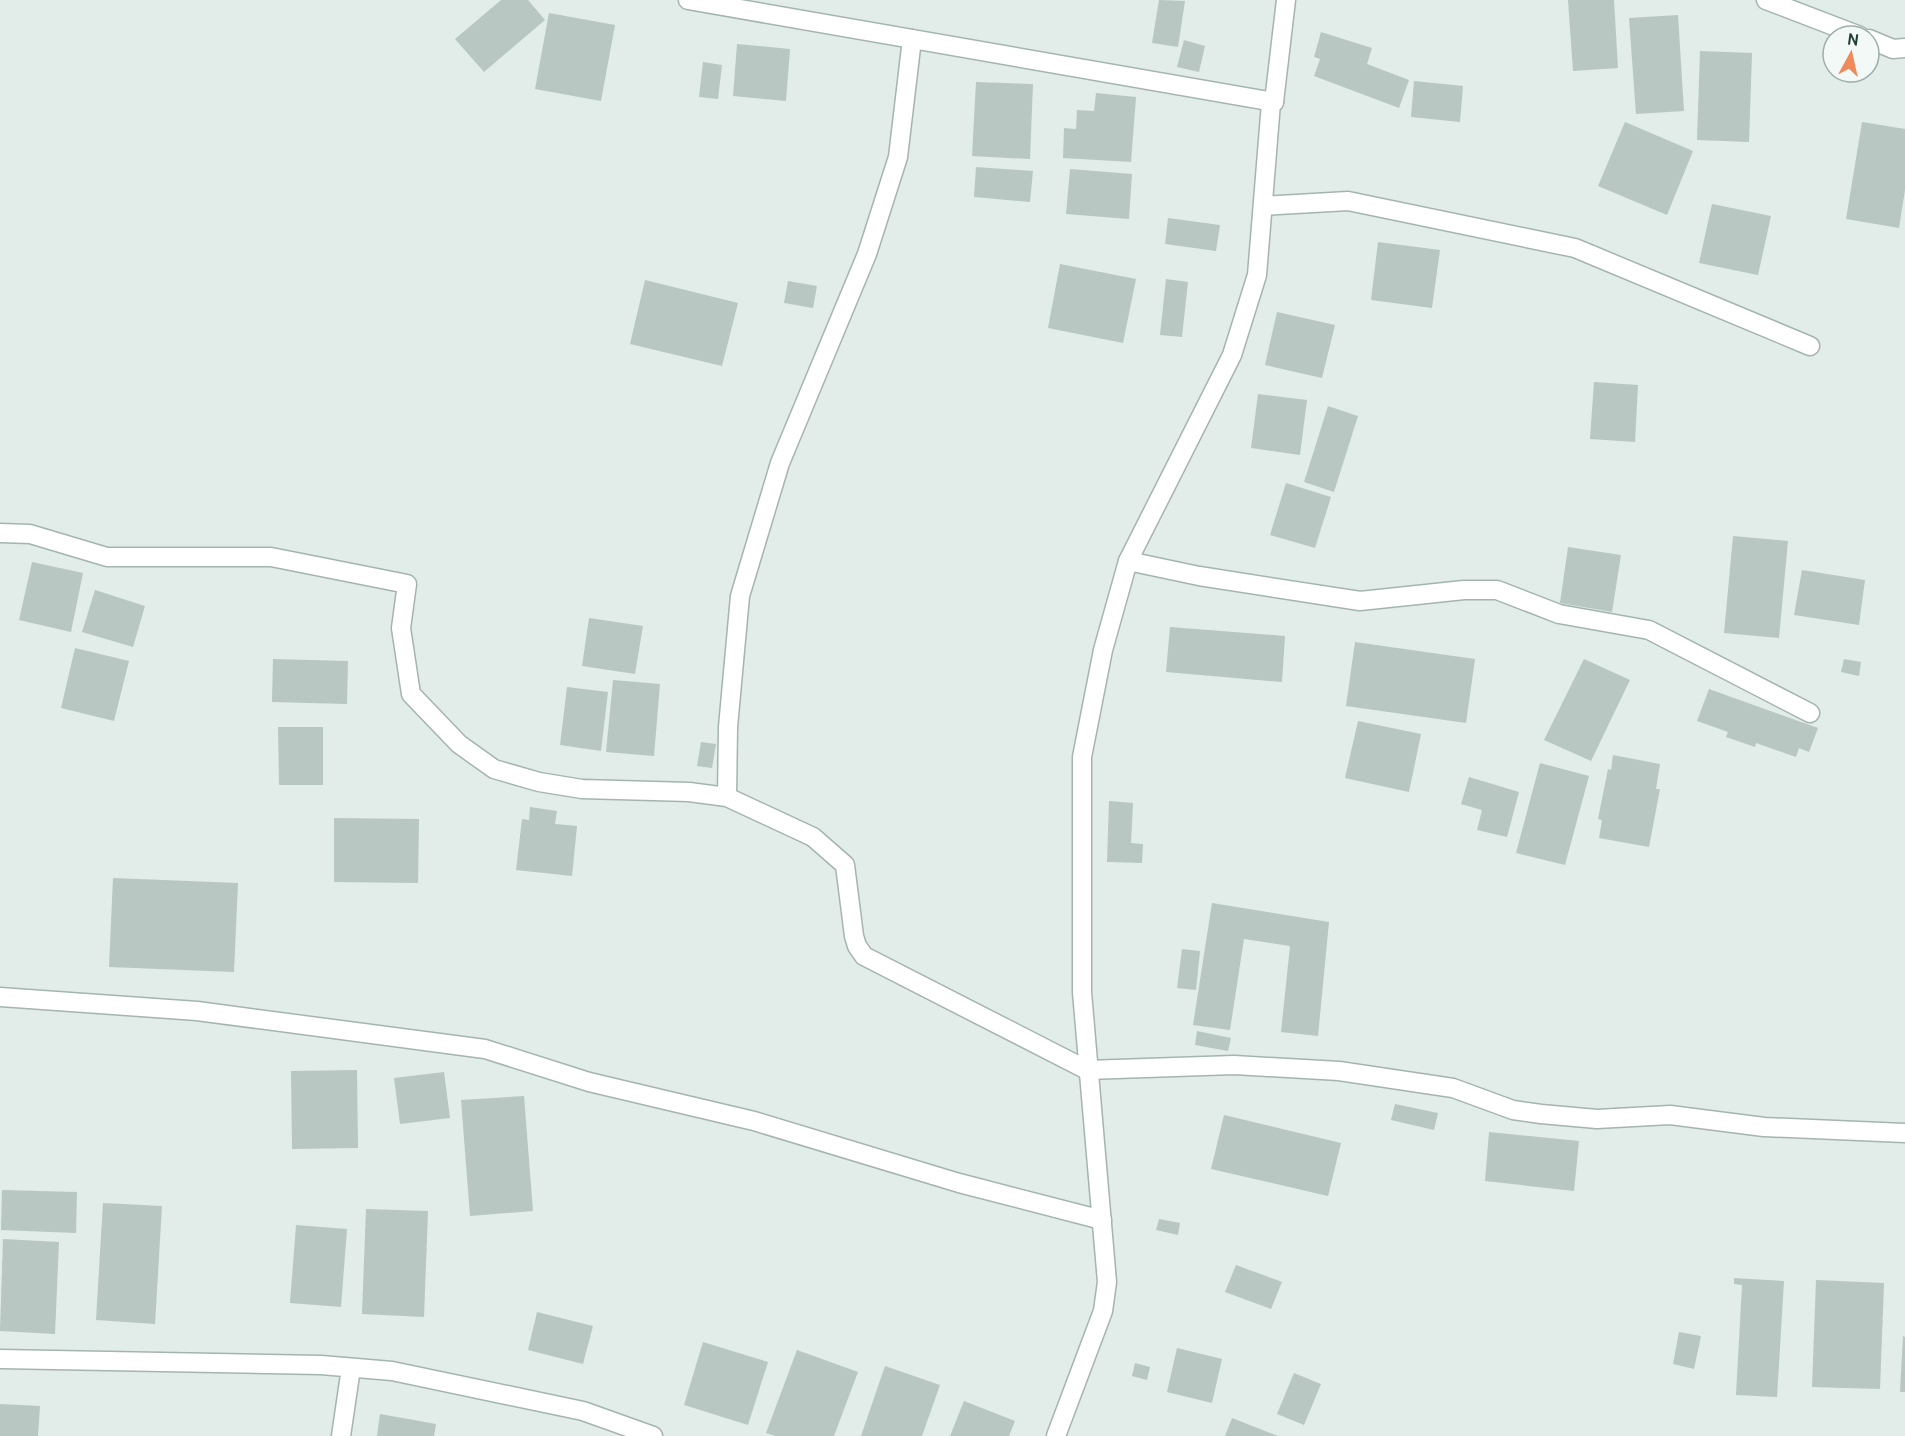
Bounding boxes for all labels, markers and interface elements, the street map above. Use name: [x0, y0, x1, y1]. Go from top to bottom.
north arrow: [1821, 24, 1881, 84]
text: N: [1846, 29, 1860, 50]

